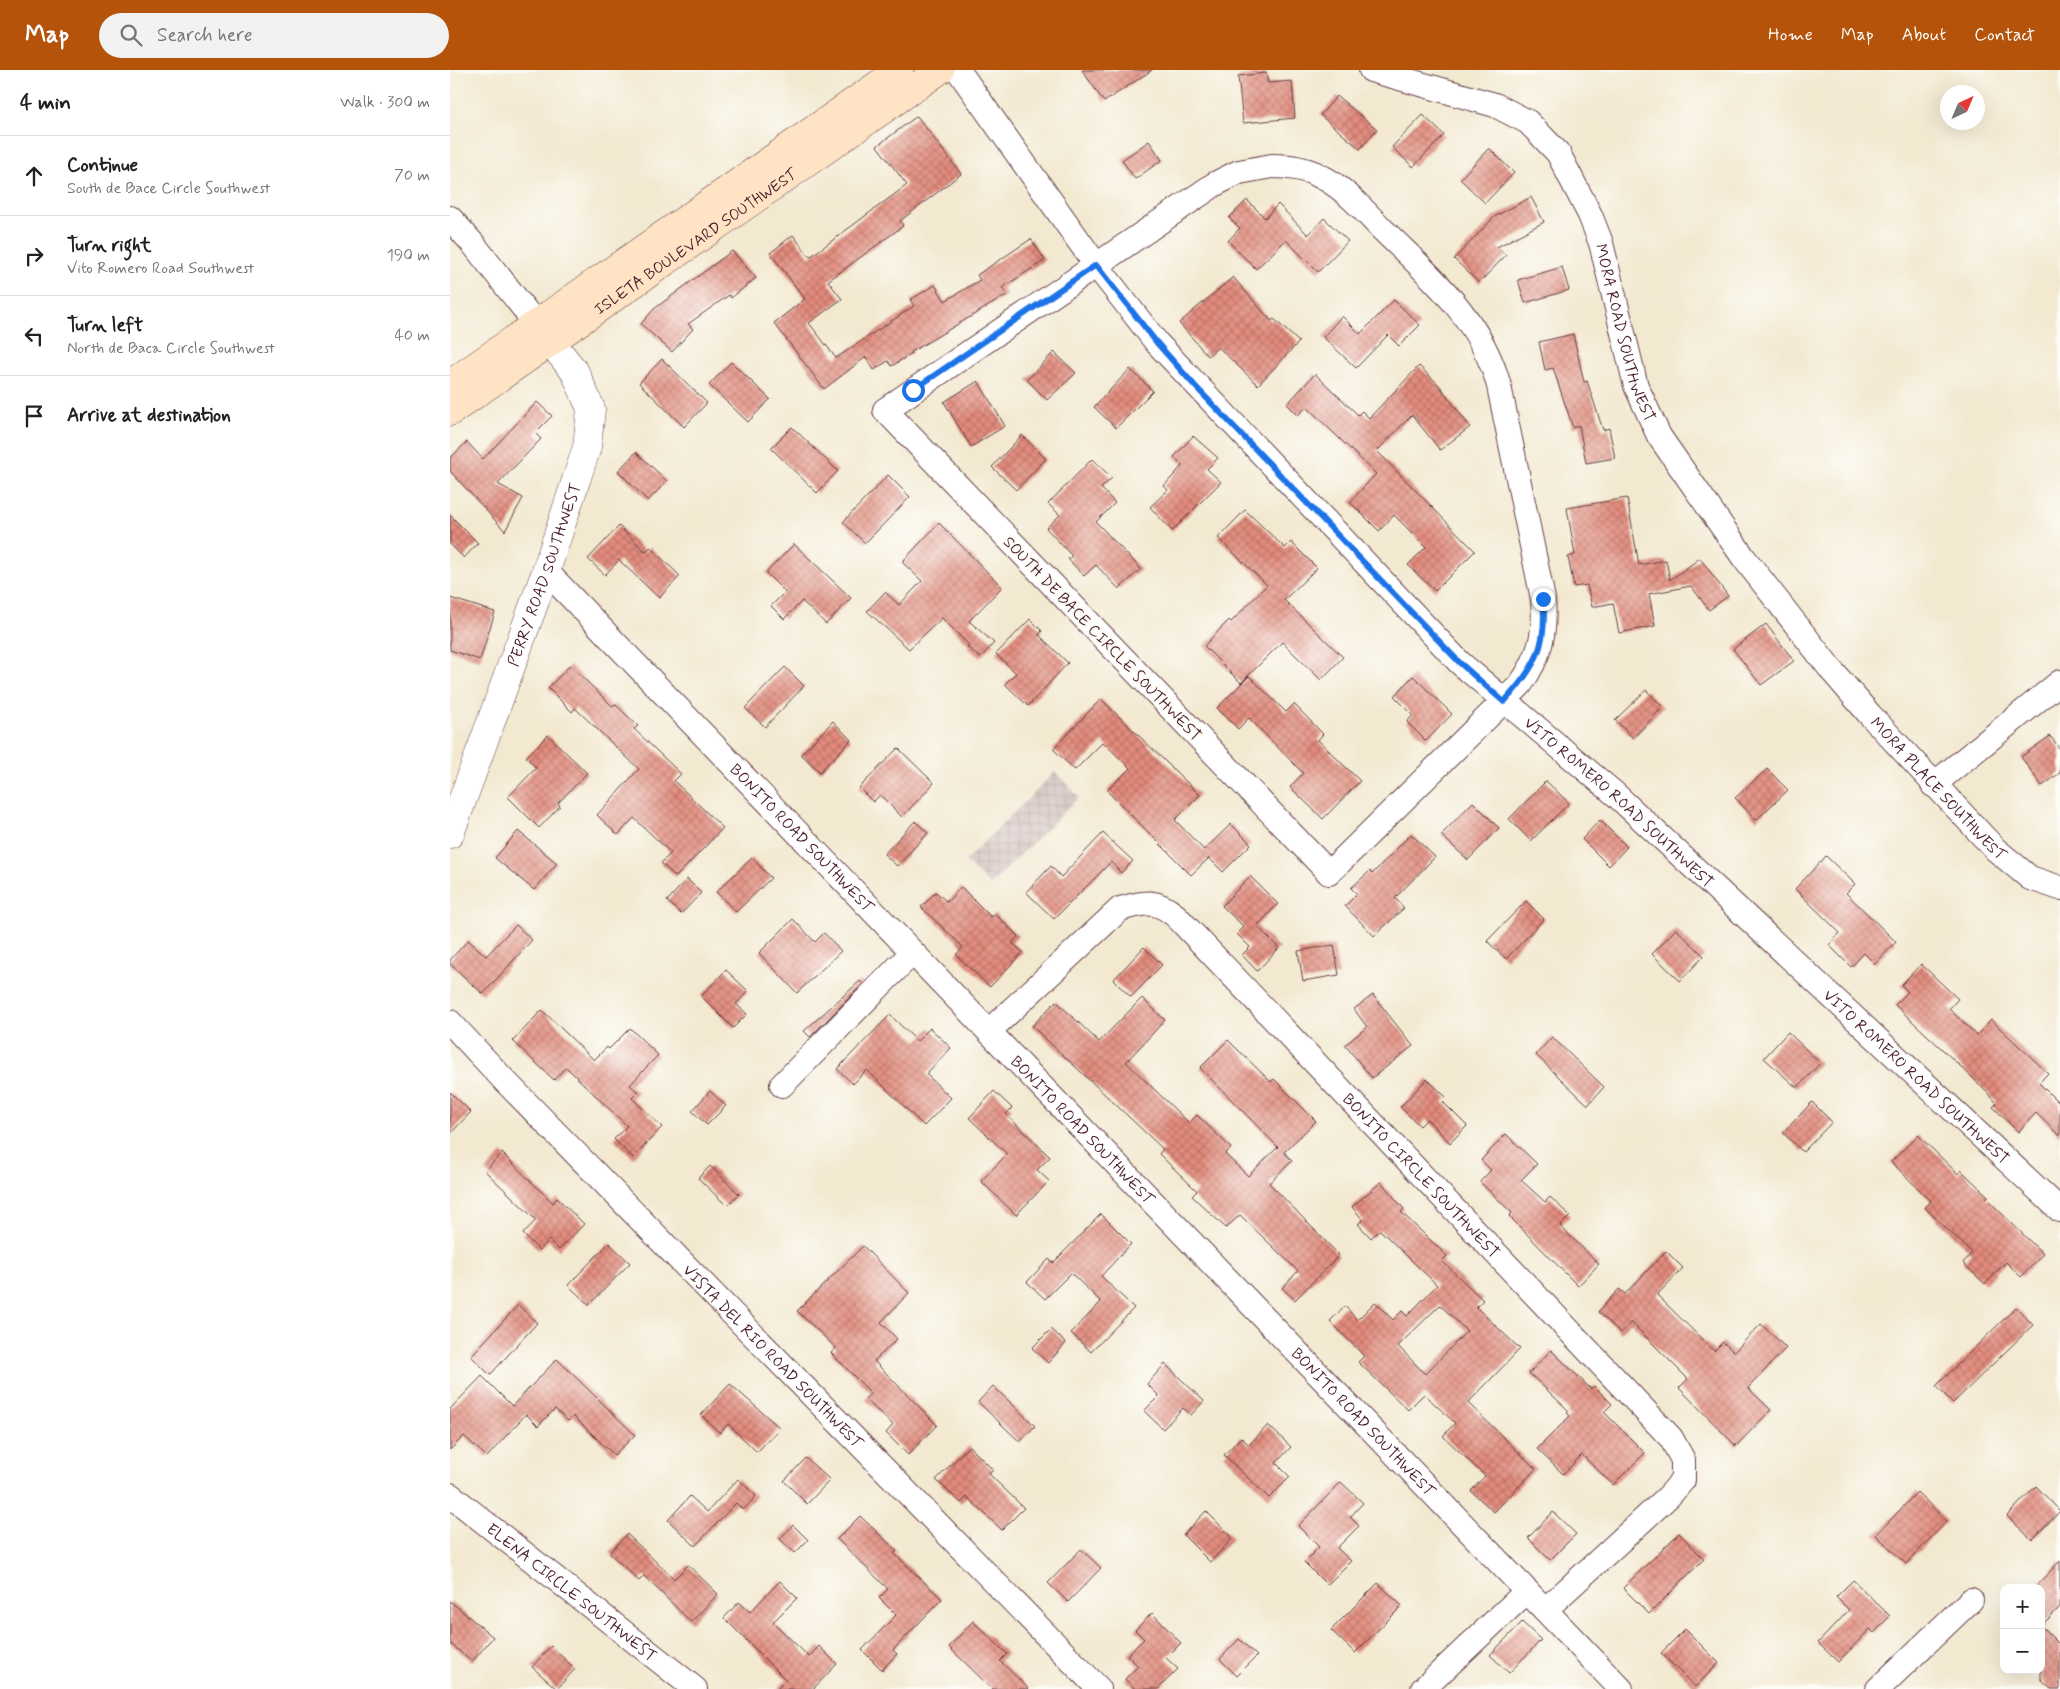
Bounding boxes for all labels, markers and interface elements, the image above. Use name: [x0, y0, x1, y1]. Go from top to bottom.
search box: [99, 13, 449, 58]
text: Map: [25, 20, 69, 51]
icon: search: [117, 21, 145, 49]
text: Search here: [157, 23, 253, 48]
text: Home: [1768, 23, 1813, 47]
text: Map: [1841, 23, 1874, 47]
text: About: [1902, 23, 1946, 47]
text: Contact: [1974, 23, 2035, 47]
north arrow: [1940, 85, 1985, 130]
text: 4 min: [20, 89, 71, 117]
text: Walk · 300 m: [340, 92, 430, 113]
text: Continue: [67, 153, 138, 178]
icon: ahead: [20, 162, 48, 190]
street label: ISLETA BOULEVARD SOUTHWEST: [590, 163, 803, 320]
text: 70 m: [394, 165, 430, 186]
text: South de Bace Circle Southwest: [67, 178, 270, 199]
text: Turn right: [67, 233, 151, 258]
icon: right: [20, 242, 48, 270]
street label: MORA ROAD SOUTHWEST: [1590, 242, 1660, 425]
text: 190 m: [387, 245, 430, 266]
text: Vito Romero Road Southwest: [67, 258, 254, 279]
text: Turn left: [67, 313, 143, 338]
icon: left: [20, 322, 48, 350]
text: 40 m: [394, 325, 430, 346]
text: North de Baca Circle Southwest: [67, 338, 275, 359]
route start: [902, 379, 925, 402]
icon: arrive: [20, 402, 48, 430]
text: Arrive at destination: [67, 403, 231, 428]
street label: PERRY ROAD SOUTHWEST: [503, 480, 586, 669]
street label: SOUTH DE BACE CIRCLE SOUTHWEST: [998, 532, 1206, 746]
route end: [1532, 588, 1555, 611]
street label: VITO ROMERO ROAD SOUTHWEST: [1519, 713, 1718, 893]
street label: MORA PLACE SOUTHWEST: [1865, 713, 2011, 867]
street label: BONITO ROAD SOUTHWEST: [725, 760, 879, 919]
street label: VITO ROMERO ROAD SOUTHWEST: [1818, 985, 2014, 1170]
street label: BONITO ROAD SOUTHWEST: [1006, 1052, 1159, 1211]
street label: BONITO CIRCLE SOUTHWEST: [1337, 1089, 1504, 1263]
street label: VISTA DEL RIO ROAD SOUTHWEST: [678, 1260, 868, 1454]
street label: BONITO ROAD SOUTHWEST: [1286, 1344, 1440, 1502]
street label: ELENA CIRCLE SOUTHWEST: [482, 1519, 661, 1667]
map controls: [2000, 1584, 2045, 1674]
button: +: [2000, 1584, 2045, 1629]
button: −: [2000, 1629, 2045, 1674]

